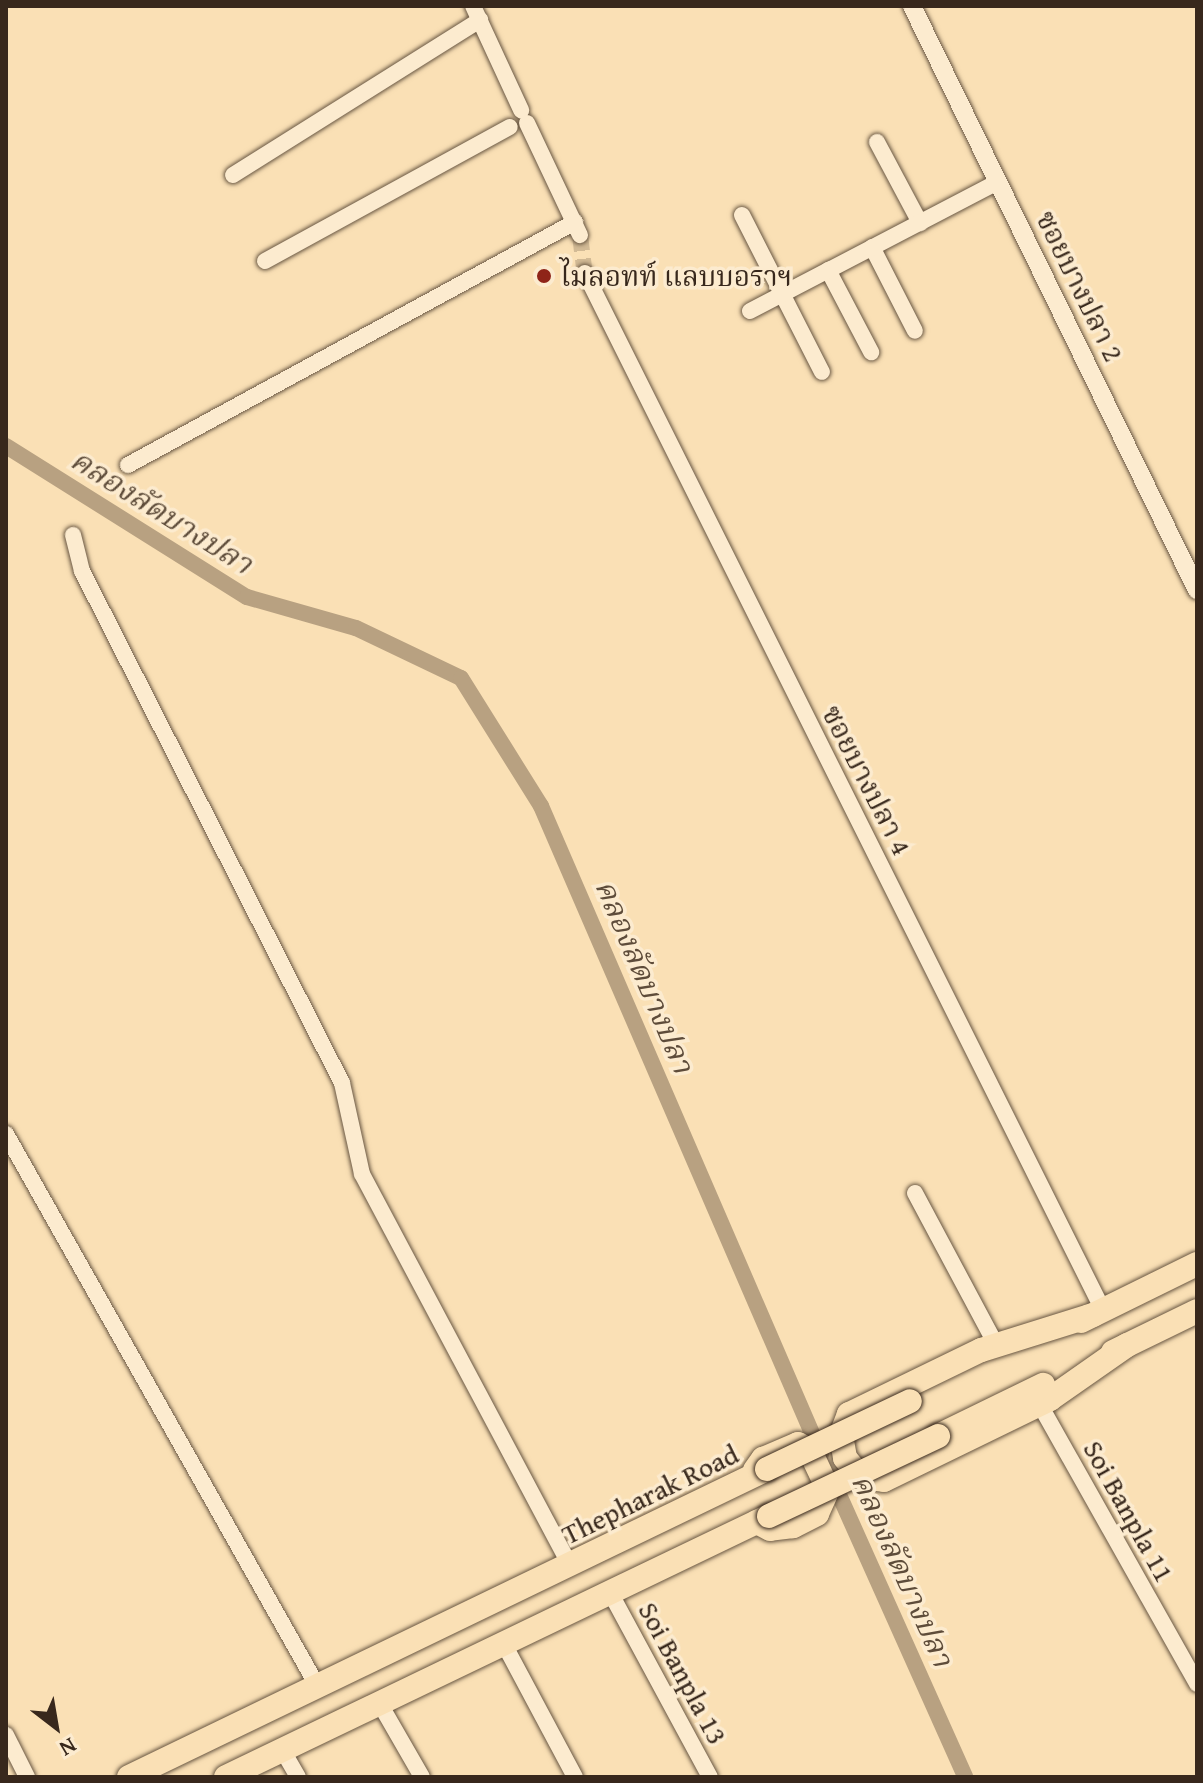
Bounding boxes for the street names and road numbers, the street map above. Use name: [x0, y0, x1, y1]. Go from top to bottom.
street label: ซอยบางปลา 2: [1029, 205, 1131, 367]
street label: ซอยบางปลา 4: [815, 700, 919, 860]
street label: Soi Banpla 11: [1076, 1435, 1182, 1587]
street label: Thepharak Road: [556, 1437, 744, 1551]
street label: Soi Banpla 13: [632, 1596, 734, 1750]

